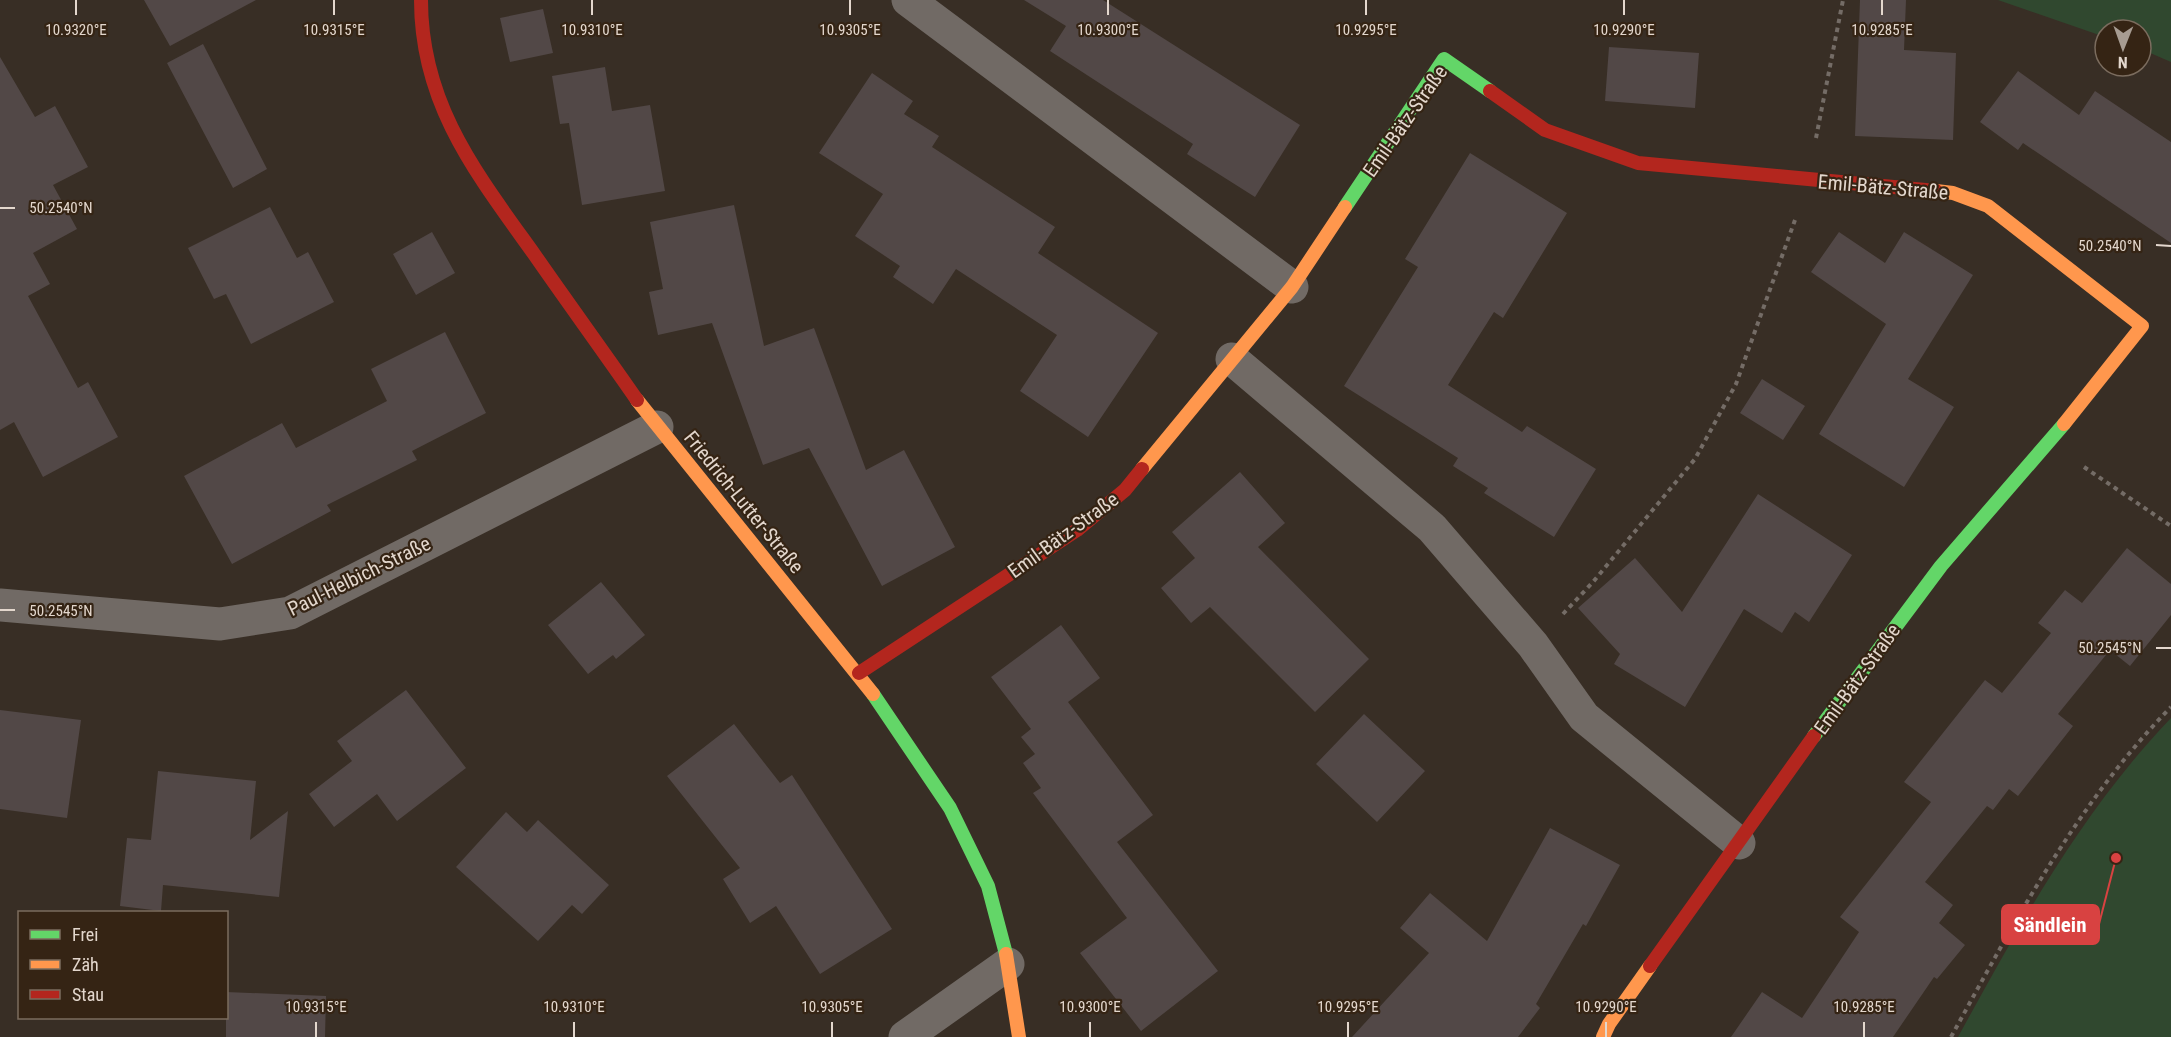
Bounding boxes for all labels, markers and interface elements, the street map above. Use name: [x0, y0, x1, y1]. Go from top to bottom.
north arrow: [2093, 18, 2153, 78]
text: 10.9320°E: [45, 21, 107, 39]
text: 10.9315°E: [303, 21, 365, 39]
text: 10.9310°E: [561, 21, 623, 39]
text: 10.9305°E: [819, 21, 881, 39]
text: 10.9300°E: [1077, 21, 1139, 39]
text: 10.9295°E: [1335, 21, 1397, 39]
text: 10.9290°E: [1593, 21, 1655, 39]
text: 10.9285°E: [1851, 21, 1913, 39]
text: N: [2118, 53, 2128, 72]
street label: Emil-Bätz-Straße: [1358, 61, 1452, 181]
street label: Emil-Bätz-Straße: [1817, 169, 1949, 205]
text: 50.2540°N: [29, 199, 93, 217]
text: 50.2540°N: [2078, 237, 2142, 255]
street label: Friedrich-Lutter-Straße: [679, 426, 809, 578]
street label: Emil-Bätz-Straße: [1003, 487, 1123, 583]
street label: Paul-Helbich-Straße: [284, 531, 434, 621]
text: 50.2545°N: [29, 602, 93, 620]
street label: Emil-Bätz-Straße: [1809, 619, 1905, 739]
text: 50.2545°N: [2078, 639, 2142, 657]
callout: Sändlein: [2002, 905, 2099, 944]
legend: [18, 911, 228, 1019]
text: Sändlein: [2014, 913, 2086, 937]
text: Frei: [72, 924, 98, 945]
text: Zäh: [72, 954, 99, 975]
text: Stau: [72, 984, 104, 1005]
text: 10.9315°E: [285, 998, 347, 1016]
text: 10.9310°E: [543, 998, 605, 1016]
text: 10.9305°E: [801, 998, 863, 1016]
text: 10.9300°E: [1059, 998, 1121, 1016]
text: 10.9295°E: [1317, 998, 1379, 1016]
text: 10.9290°E: [1575, 998, 1637, 1016]
text: 10.9285°E: [1833, 998, 1895, 1016]

